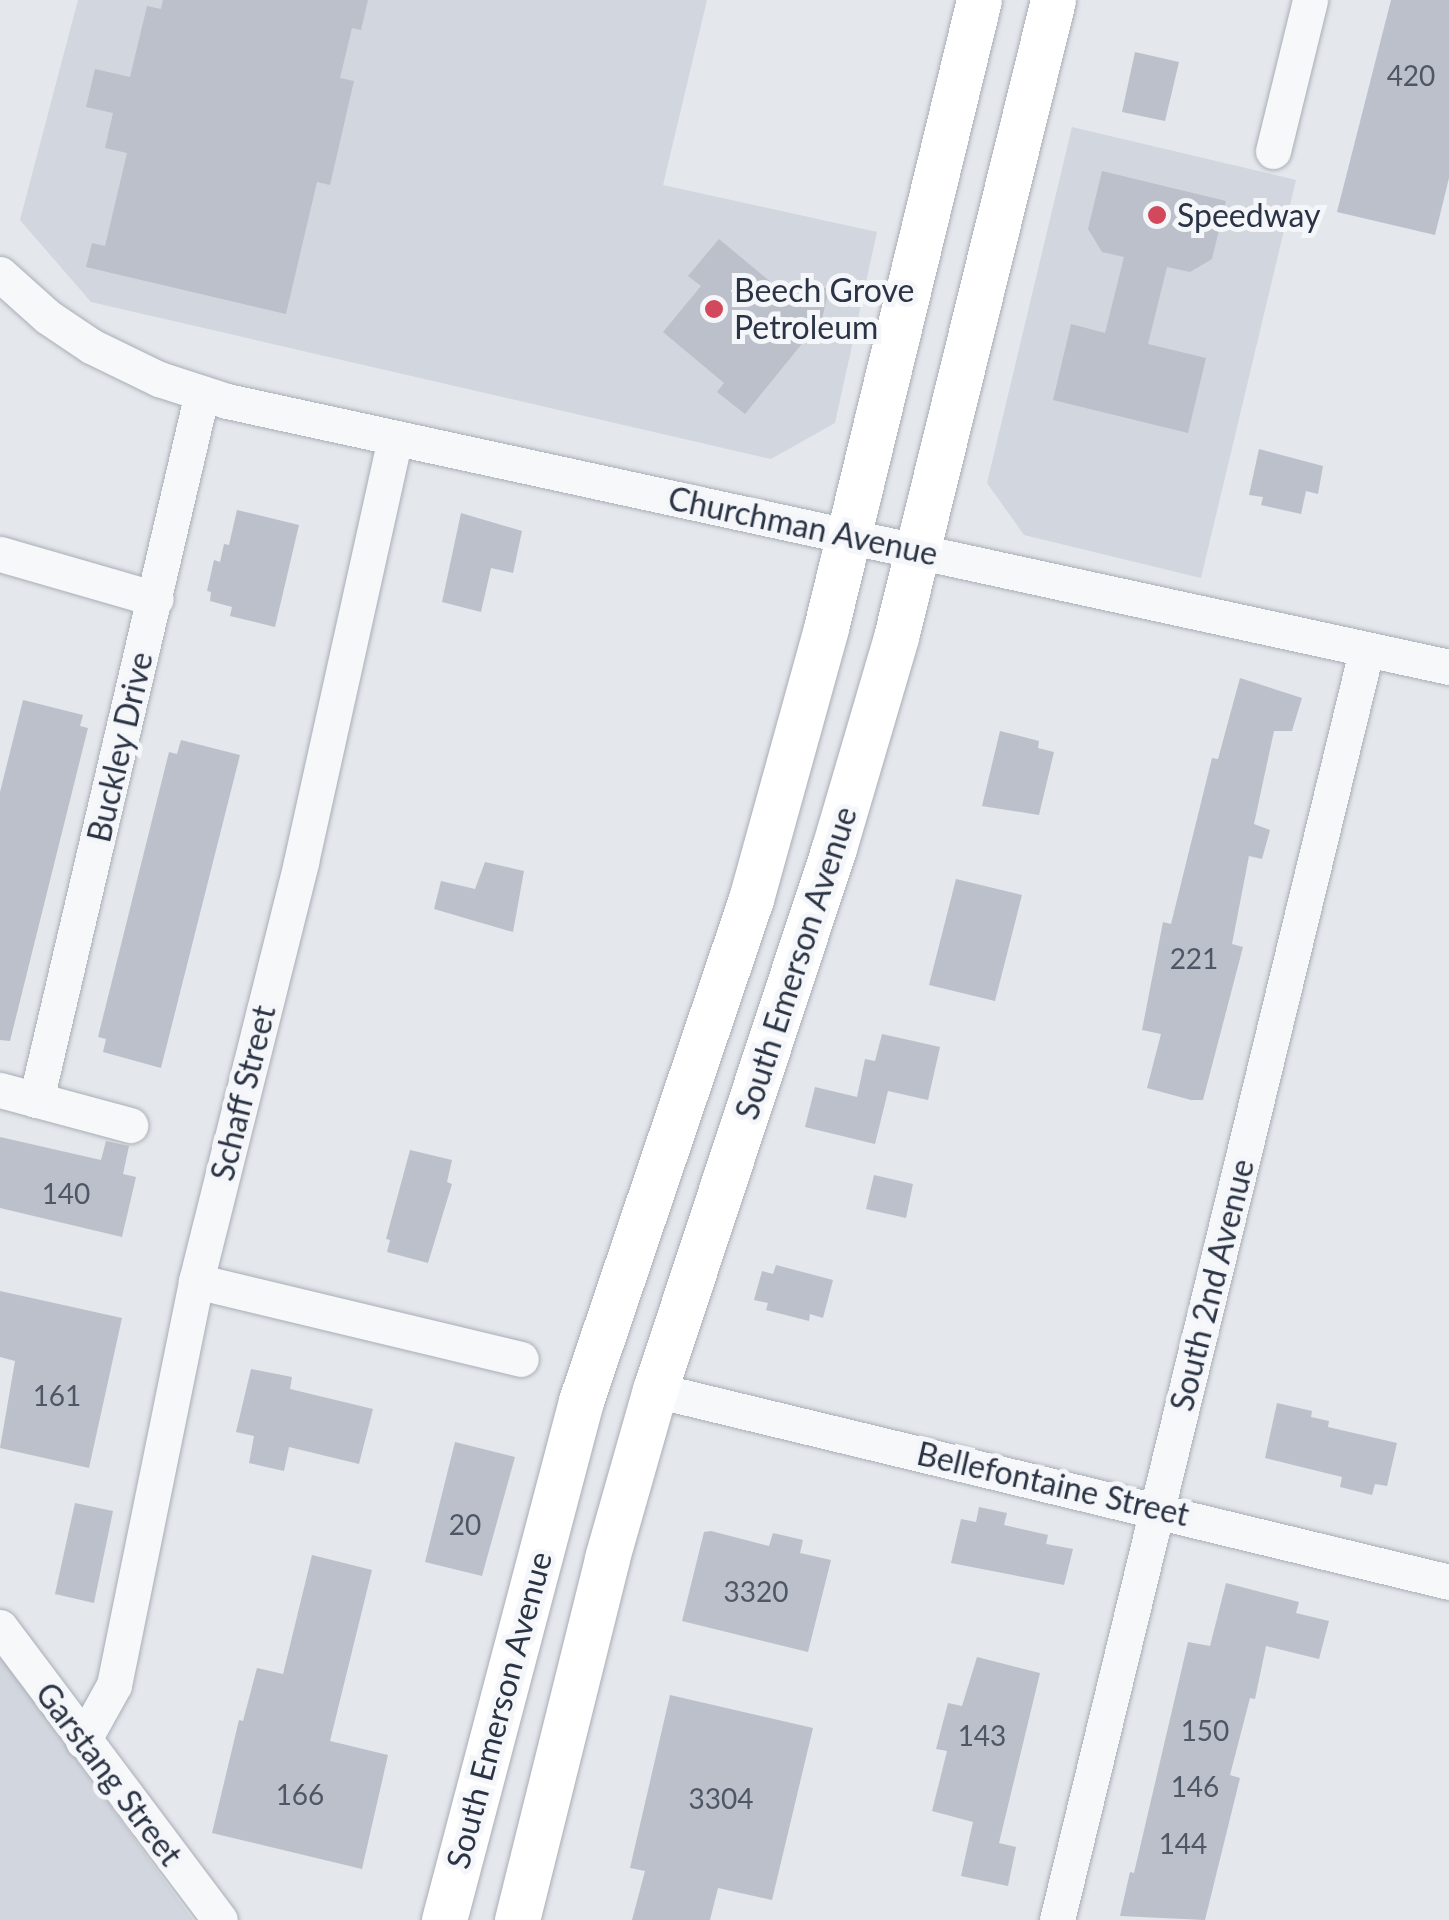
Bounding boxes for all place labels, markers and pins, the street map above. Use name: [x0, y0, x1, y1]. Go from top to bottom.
place label: Speedway: [1177, 196, 1321, 234]
marker: Speedway: [1146, 204, 1168, 226]
place label: Beech Grove Petroleum: [734, 272, 914, 347]
marker: Beech Grove Petroleum: [703, 298, 725, 320]

